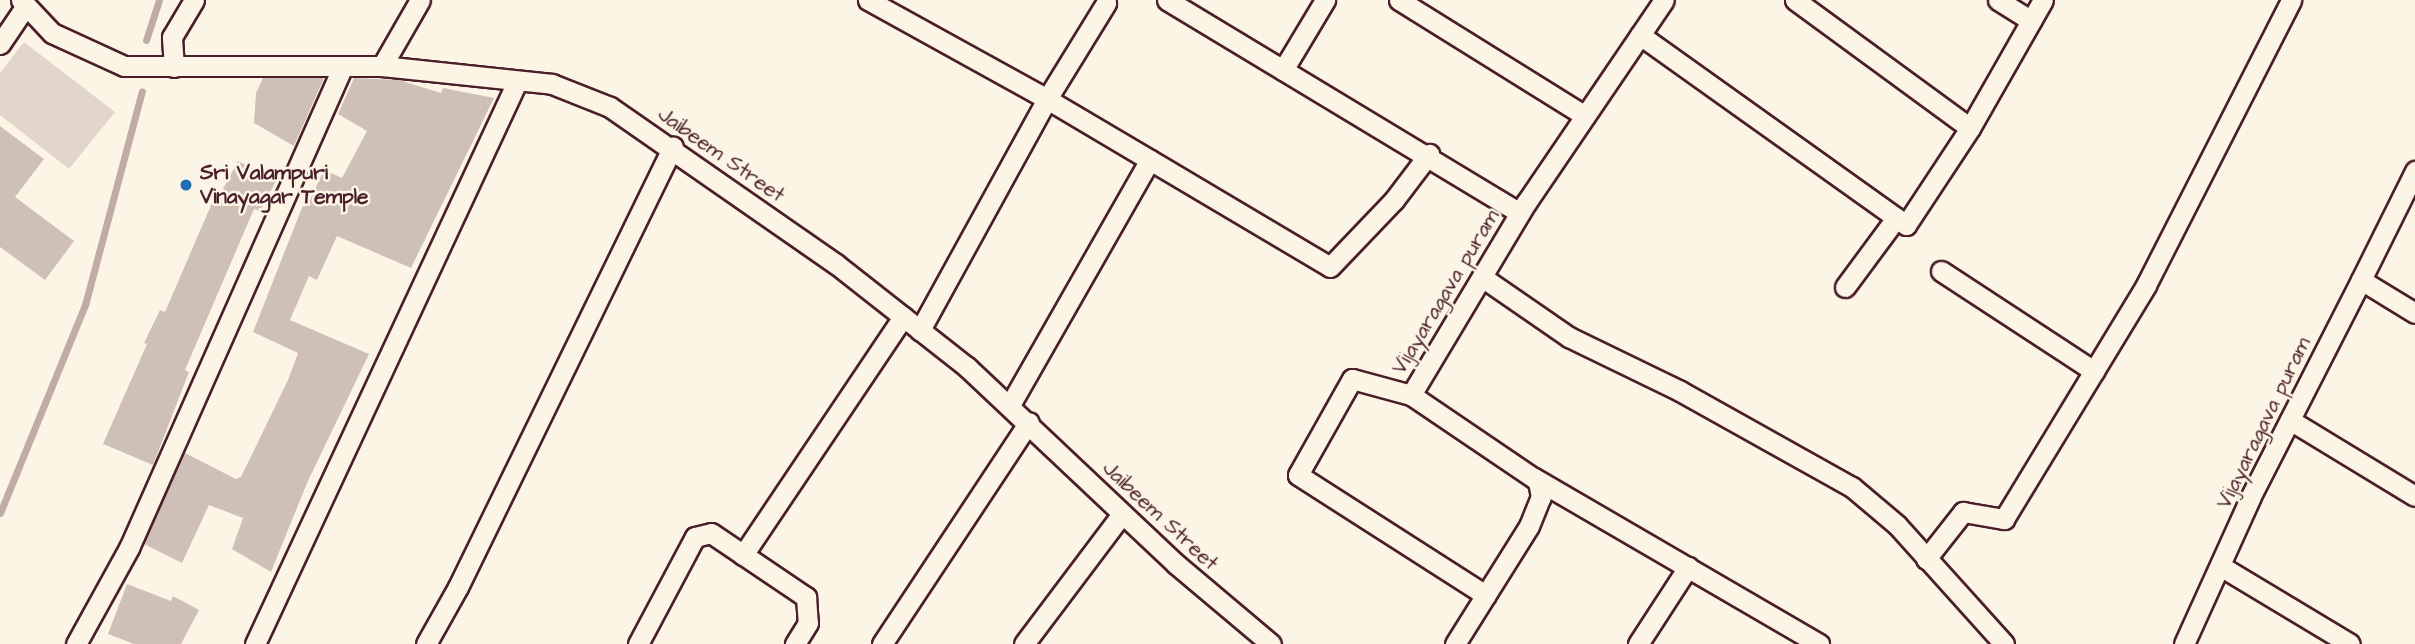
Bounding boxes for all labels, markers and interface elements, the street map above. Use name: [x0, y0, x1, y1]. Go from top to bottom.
street label: Jaibeem Street: [653, 102, 789, 208]
place label: Sri Valampuri Vinayagar Temple: [200, 160, 368, 210]
marker: Sri Valampuri Vinayagar Temple: [178, 177, 194, 193]
street label: Vijayaragava puram: [1387, 205, 1505, 379]
street label: Vijayaragava puram: [2212, 333, 2316, 513]
street label: Jaibeem Street: [1097, 456, 1223, 576]

